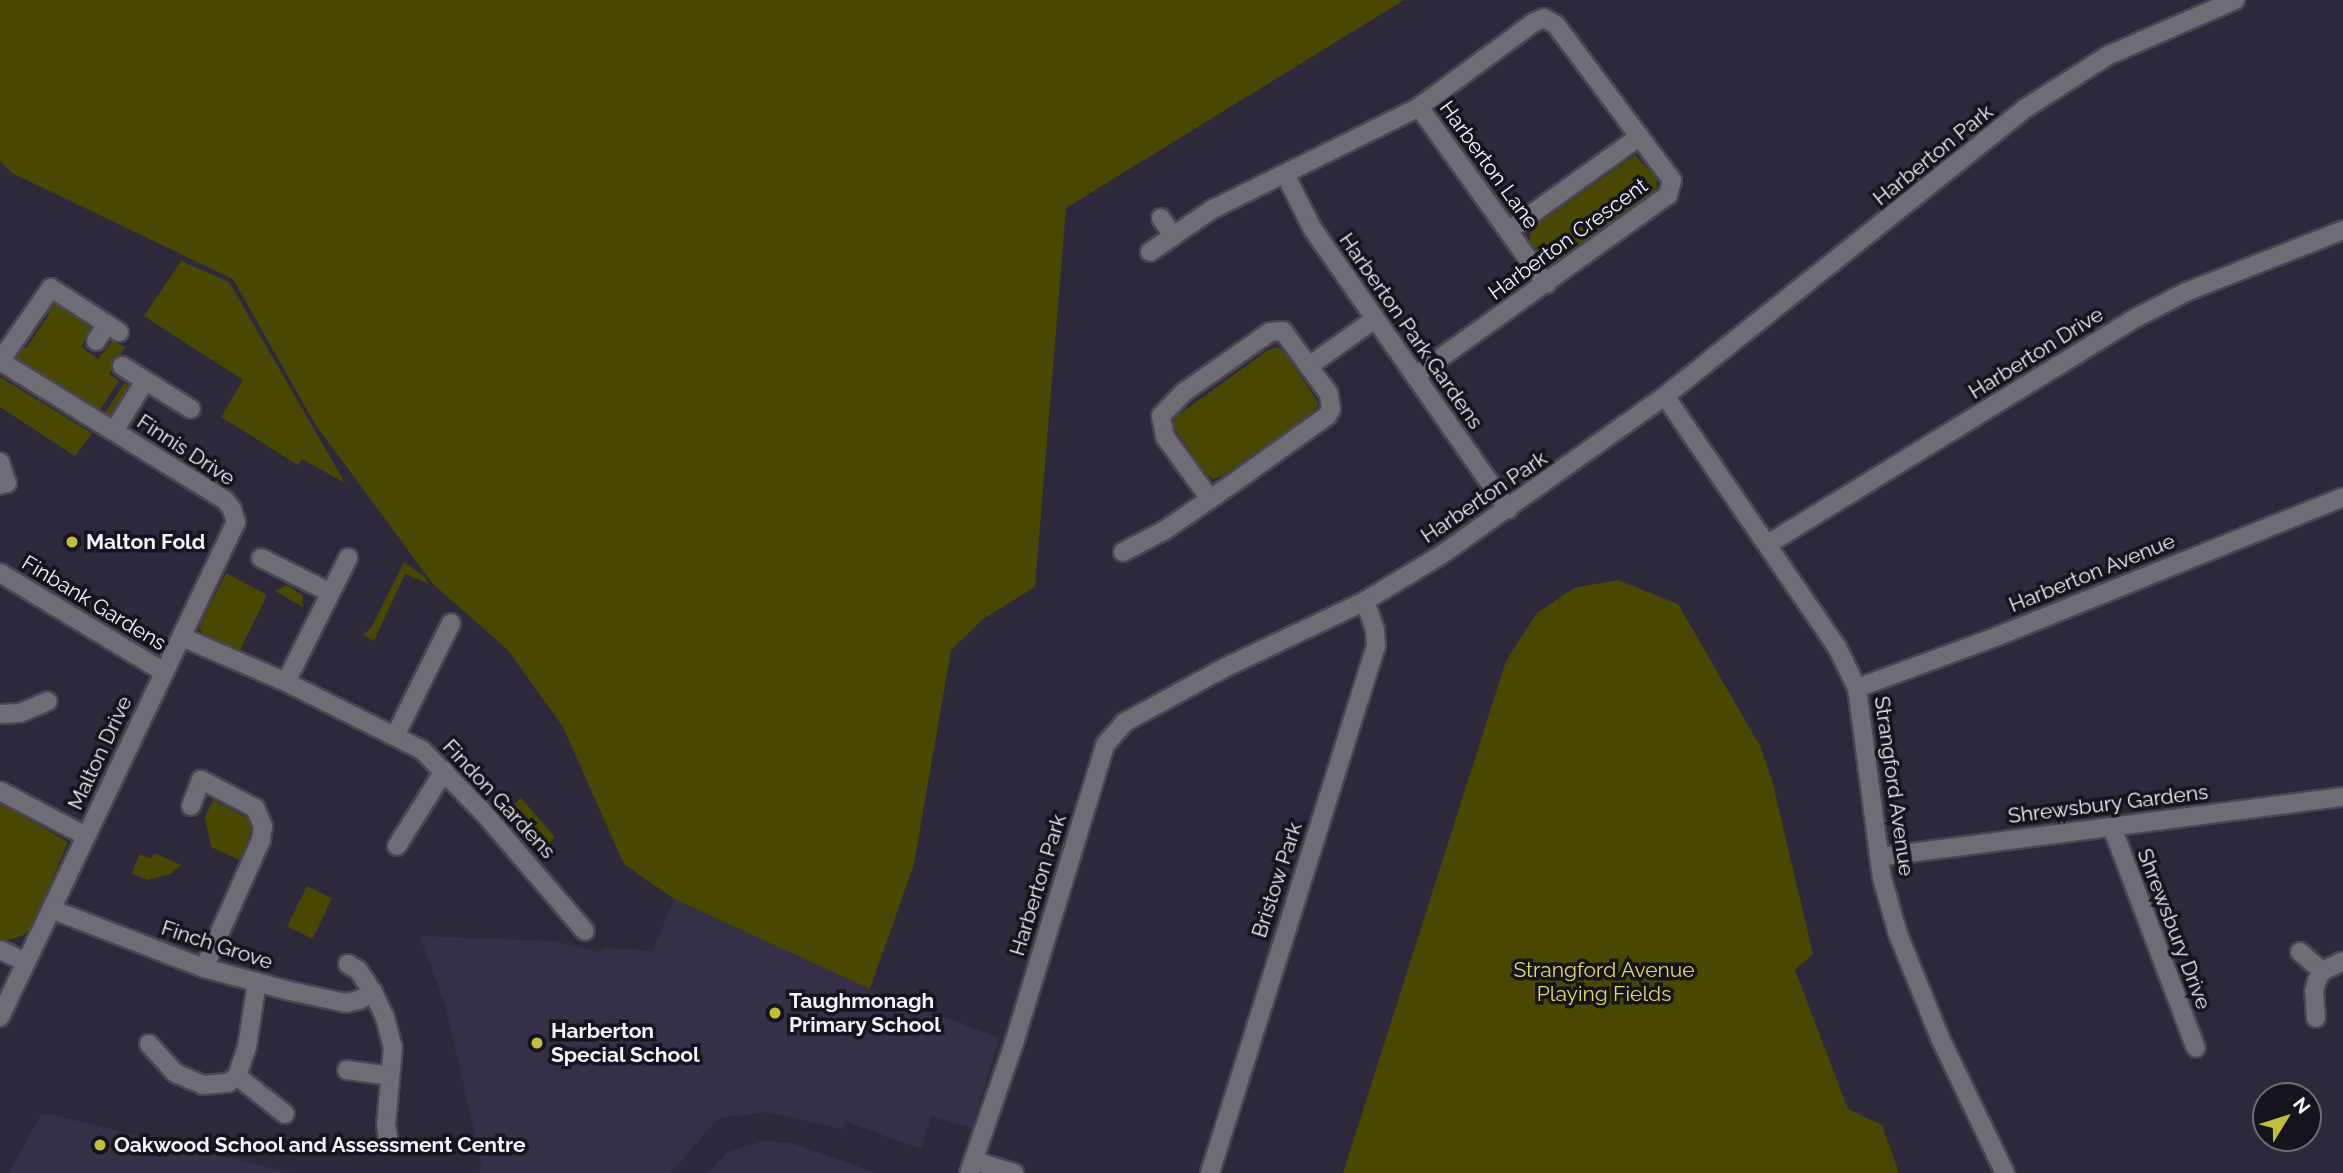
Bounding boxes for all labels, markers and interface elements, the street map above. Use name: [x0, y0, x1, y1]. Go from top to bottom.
street label: Harberton Lane: [1434, 96, 1544, 234]
street label: Harberton Park: [1868, 99, 1998, 211]
street label: Harberton Crescent: [1483, 173, 1653, 305]
street label: Harberton Park Gardens: [1334, 228, 1488, 434]
street label: Harberton Drive: [1964, 302, 2108, 404]
street label: Finnis Drive: [132, 409, 240, 491]
street label: Harberton Park: [1416, 446, 1552, 548]
street label: Harberton Avenue: [2005, 528, 2179, 618]
place label: Malton Fold: [86, 529, 205, 555]
marker: Malton Fold: [64, 534, 80, 550]
street label: Finbank Gardens: [17, 550, 171, 656]
street label: Malton Drive: [63, 692, 137, 814]
street label: Strangford Avenue: [1869, 694, 1919, 878]
street label: Findon Gardens: [437, 734, 561, 864]
street label: Shrewsbury Gardens: [2006, 779, 2210, 829]
street label: Harberton Park: [1005, 811, 1071, 959]
street label: Bristow Park: [1246, 819, 1308, 941]
street label: Shrewsbury Drive: [2132, 845, 2216, 1013]
street label: Finch Grove: [158, 915, 276, 975]
park label: Strangford Avenue Playing Fields: [1513, 957, 1695, 1007]
place label: Taughmonagh Primary School: [789, 988, 941, 1038]
marker: Taughmonagh Primary School: [767, 1005, 783, 1021]
place label: Harberton Special School: [551, 1018, 700, 1068]
marker: Harberton Special School: [529, 1035, 545, 1051]
north arrow: [2252, 1082, 2322, 1152]
text: N: [2289, 1093, 2315, 1118]
place label: Oakwood School and Assessment Centre: [114, 1132, 527, 1158]
marker: Oakwood School and Assessment Centre: [92, 1137, 108, 1153]

